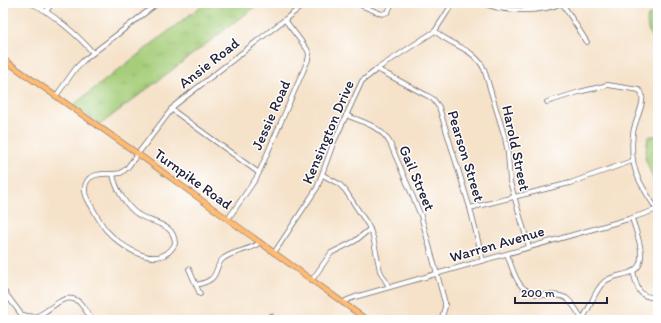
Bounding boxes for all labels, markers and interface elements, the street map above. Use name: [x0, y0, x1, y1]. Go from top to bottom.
street label: Ansie Road: [175, 33, 243, 92]
street label: Jessie Road: [248, 77, 295, 153]
street label: Kensington Drive: [298, 78, 358, 186]
street label: Harold Street: [498, 103, 534, 193]
street label: Pearson Street: [444, 108, 489, 204]
street label: Gail Street: [395, 142, 439, 214]
street label: Turnpike Road: [151, 145, 235, 213]
street label: Warren Avenue: [448, 222, 546, 266]
scale bar: [515, 279, 607, 305]
text: 200 m: [521, 286, 555, 300]

